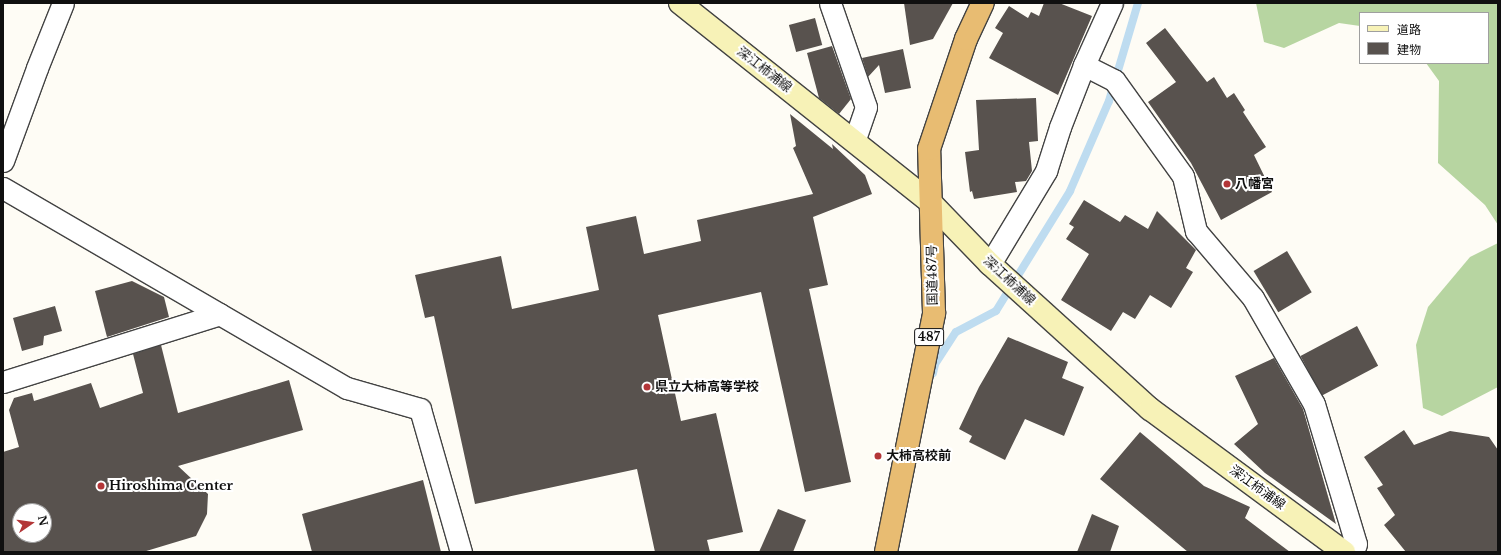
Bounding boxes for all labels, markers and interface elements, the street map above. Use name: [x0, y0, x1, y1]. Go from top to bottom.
legend: [1359, 12, 1489, 64]
text: 道路: [1397, 22, 1421, 37]
text: 建物: [1397, 42, 1421, 57]
street label: 深江柿浦線: [734, 44, 794, 96]
place label: 八幡宮: [1235, 176, 1274, 192]
marker: 八幡宮: [1222, 179, 1232, 189]
street label: 国道487号: [925, 244, 941, 306]
street label: 深江柿浦線: [980, 253, 1038, 309]
road number: 487: [914, 327, 944, 347]
place label: 県立大柿高等学校: [655, 379, 759, 395]
marker: 県立大柿高等学校: [642, 382, 652, 392]
place label: 大柿高校前: [886, 448, 951, 464]
marker: 大柿高校前: [873, 451, 883, 461]
street label: 深江柿浦線: [1226, 463, 1288, 513]
place label: Hiroshima Center: [109, 478, 233, 494]
marker: Hiroshima Center: [96, 481, 106, 491]
north arrow: [12, 503, 52, 543]
text: N: [35, 514, 51, 527]

